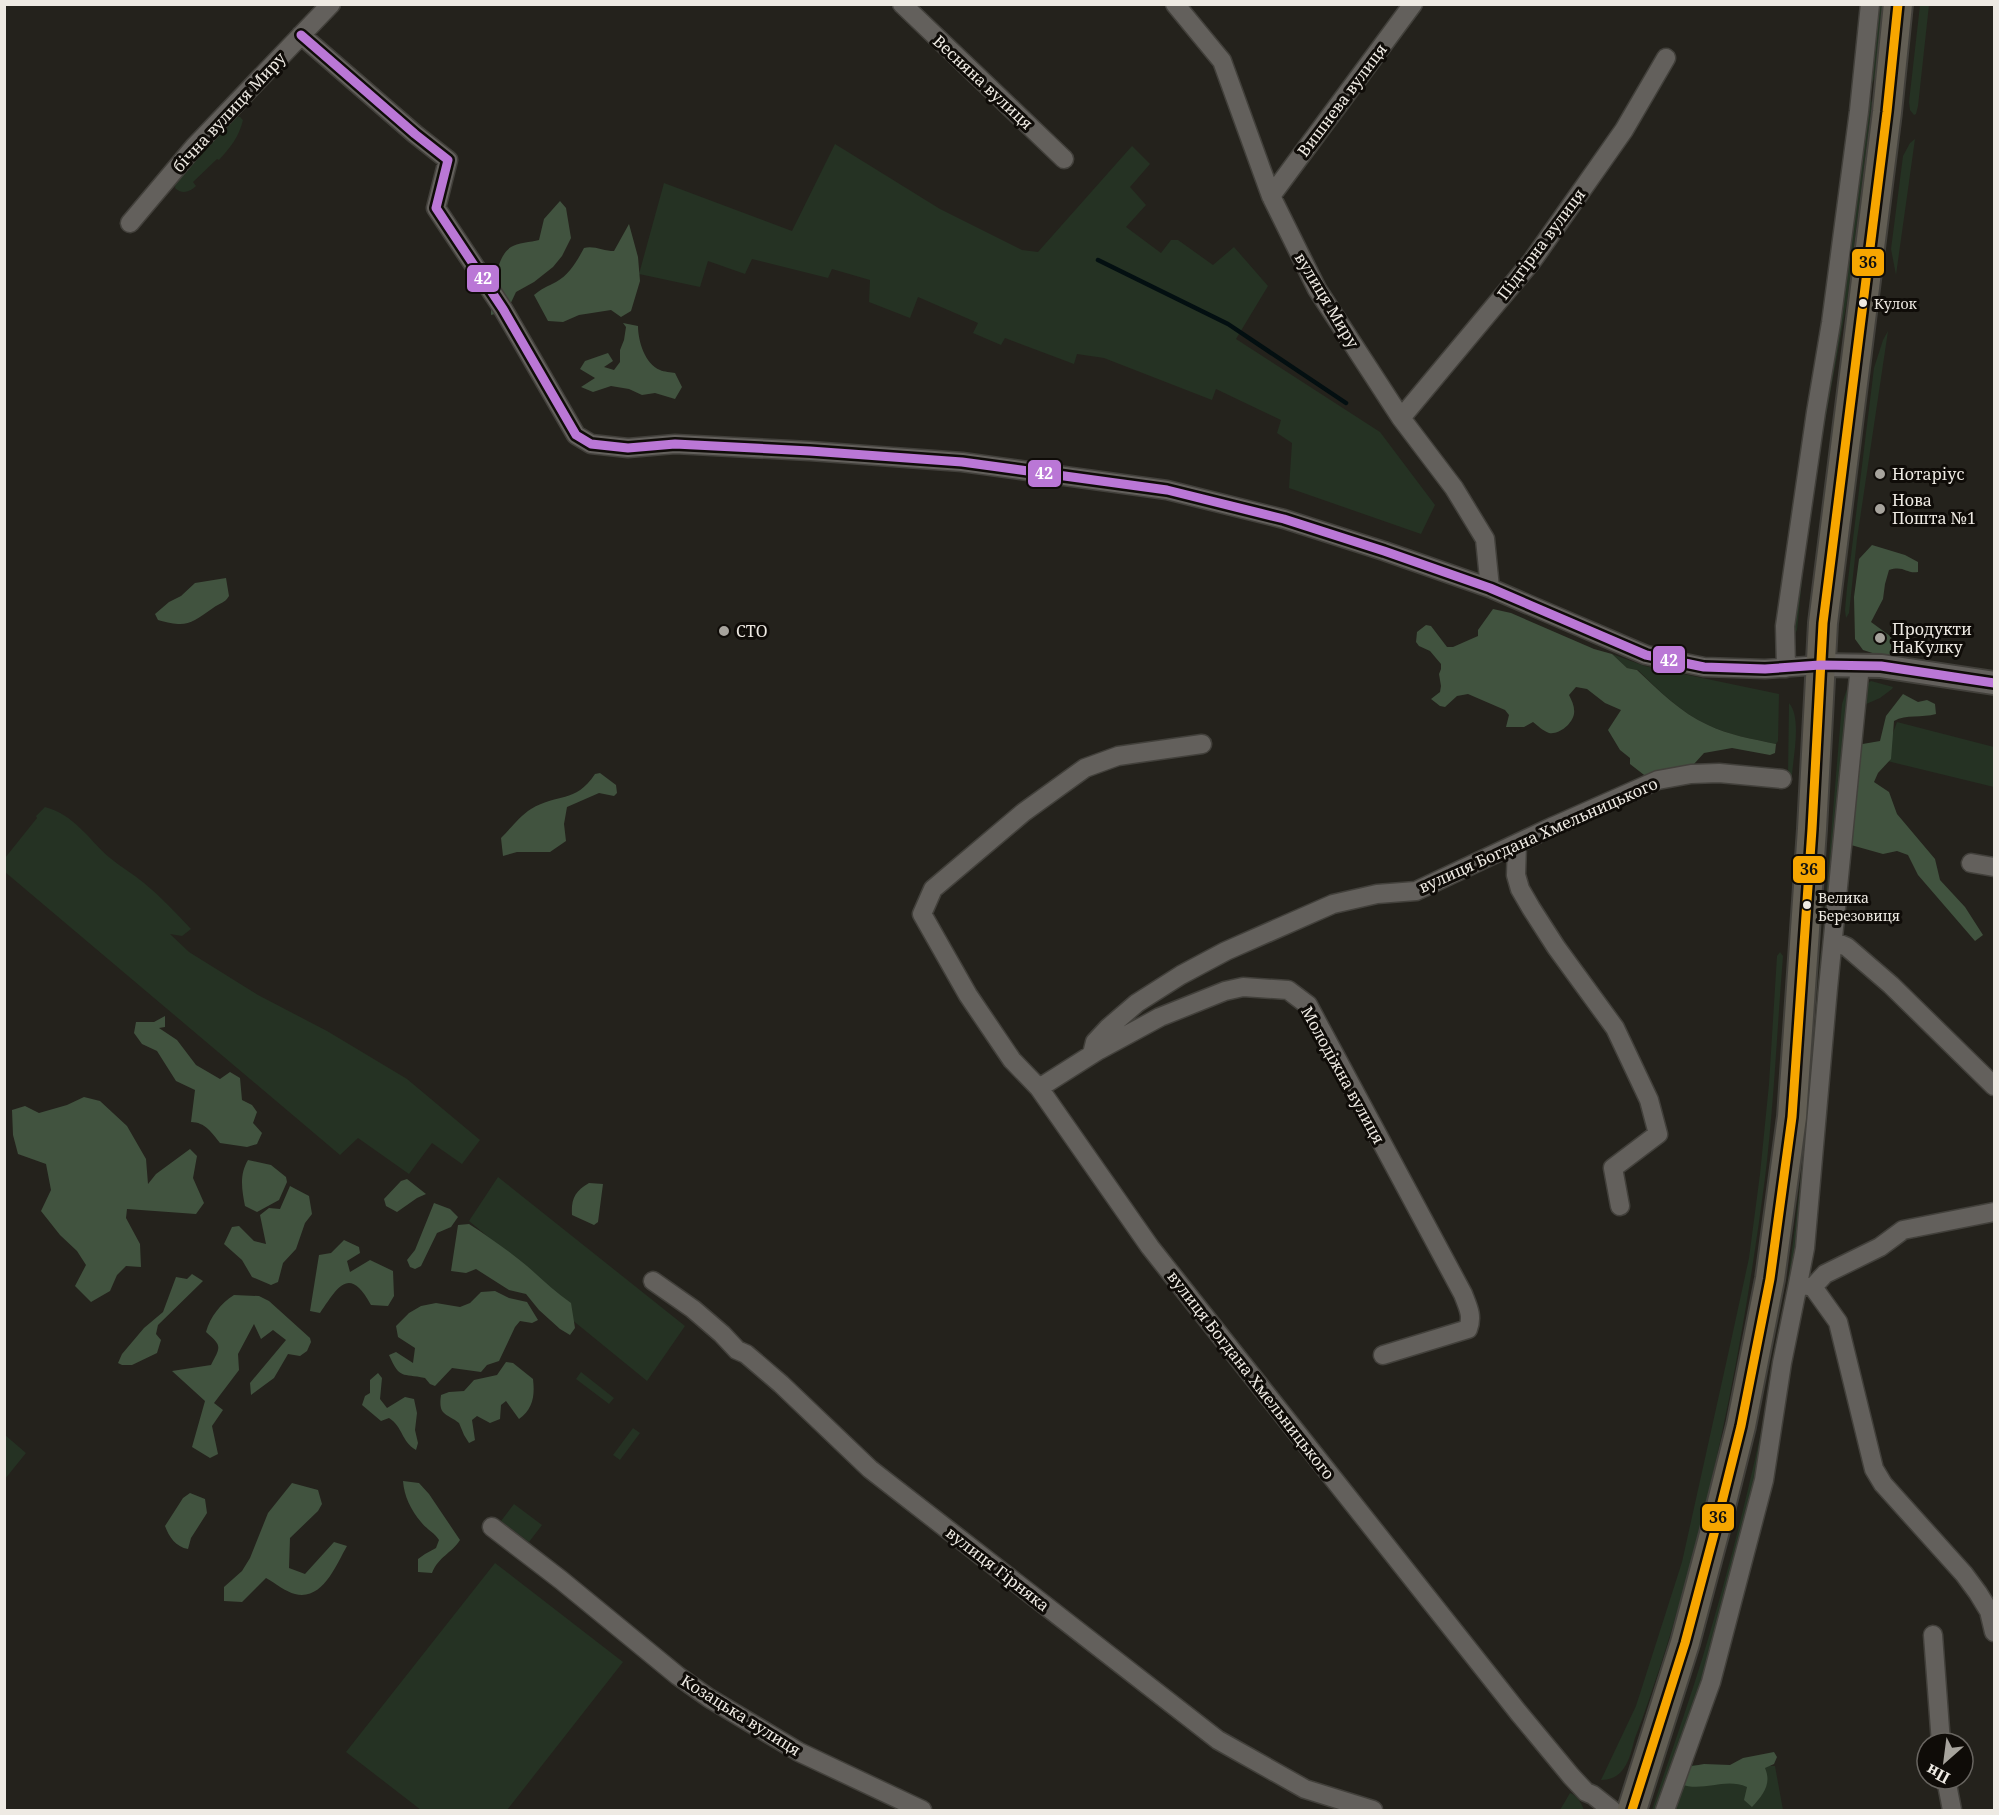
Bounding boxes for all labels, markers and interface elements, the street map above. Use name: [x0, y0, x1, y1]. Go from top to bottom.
street label: Весняна вулиця: [928, 30, 1038, 134]
street label: Вишнева вулиця: [1292, 39, 1392, 161]
street label: бічна вулиця Миру: [168, 47, 291, 177]
street label: Підгірна вулиця: [1492, 184, 1590, 304]
street label: вулиця Миру: [1290, 248, 1365, 353]
line badge: 36: [1851, 248, 1885, 277]
text: 36: [1859, 251, 1877, 273]
line badge: 42: [466, 264, 500, 293]
text: 42: [474, 267, 492, 289]
place label: Кулок: [1874, 294, 1918, 313]
marker: Кулок: [1857, 297, 1869, 309]
line badge: 42: [1027, 459, 1062, 488]
text: 42: [1035, 462, 1053, 484]
place label: Нотаріус: [1892, 463, 1964, 485]
marker: Нотаріус: [1873, 467, 1887, 481]
place label: Нова Пошта №1: [1892, 489, 1976, 529]
marker: Нова Пошта №1: [1873, 502, 1887, 516]
place label: Продукти НаКулку: [1892, 618, 1972, 658]
place label: СТО: [736, 620, 768, 642]
marker: СТО: [717, 624, 731, 638]
marker: Продукти НаКулку: [1873, 631, 1887, 645]
line badge: 42: [1652, 645, 1686, 674]
text: 42: [1660, 649, 1678, 671]
street label: вулиця Богдана Хмельницького: [1415, 772, 1661, 898]
line badge: 36: [1792, 855, 1826, 884]
text: 36: [1800, 858, 1818, 880]
place label: Велика Березовиця: [1818, 888, 1900, 925]
marker: Велика Березовиця: [1801, 899, 1813, 911]
street label: Молодіжна вулиця: [1296, 1002, 1390, 1148]
street label: вулиця Богдана Хмельницького: [1162, 1266, 1340, 1484]
line badge: 36: [1701, 1503, 1735, 1532]
text: 36: [1709, 1506, 1727, 1528]
street label: вулиця Гірняка: [942, 1522, 1054, 1616]
street label: Козацька вулиця: [677, 1669, 805, 1761]
north arrow: [1915, 1731, 1975, 1791]
text: Пн: [1922, 1759, 1954, 1790]

